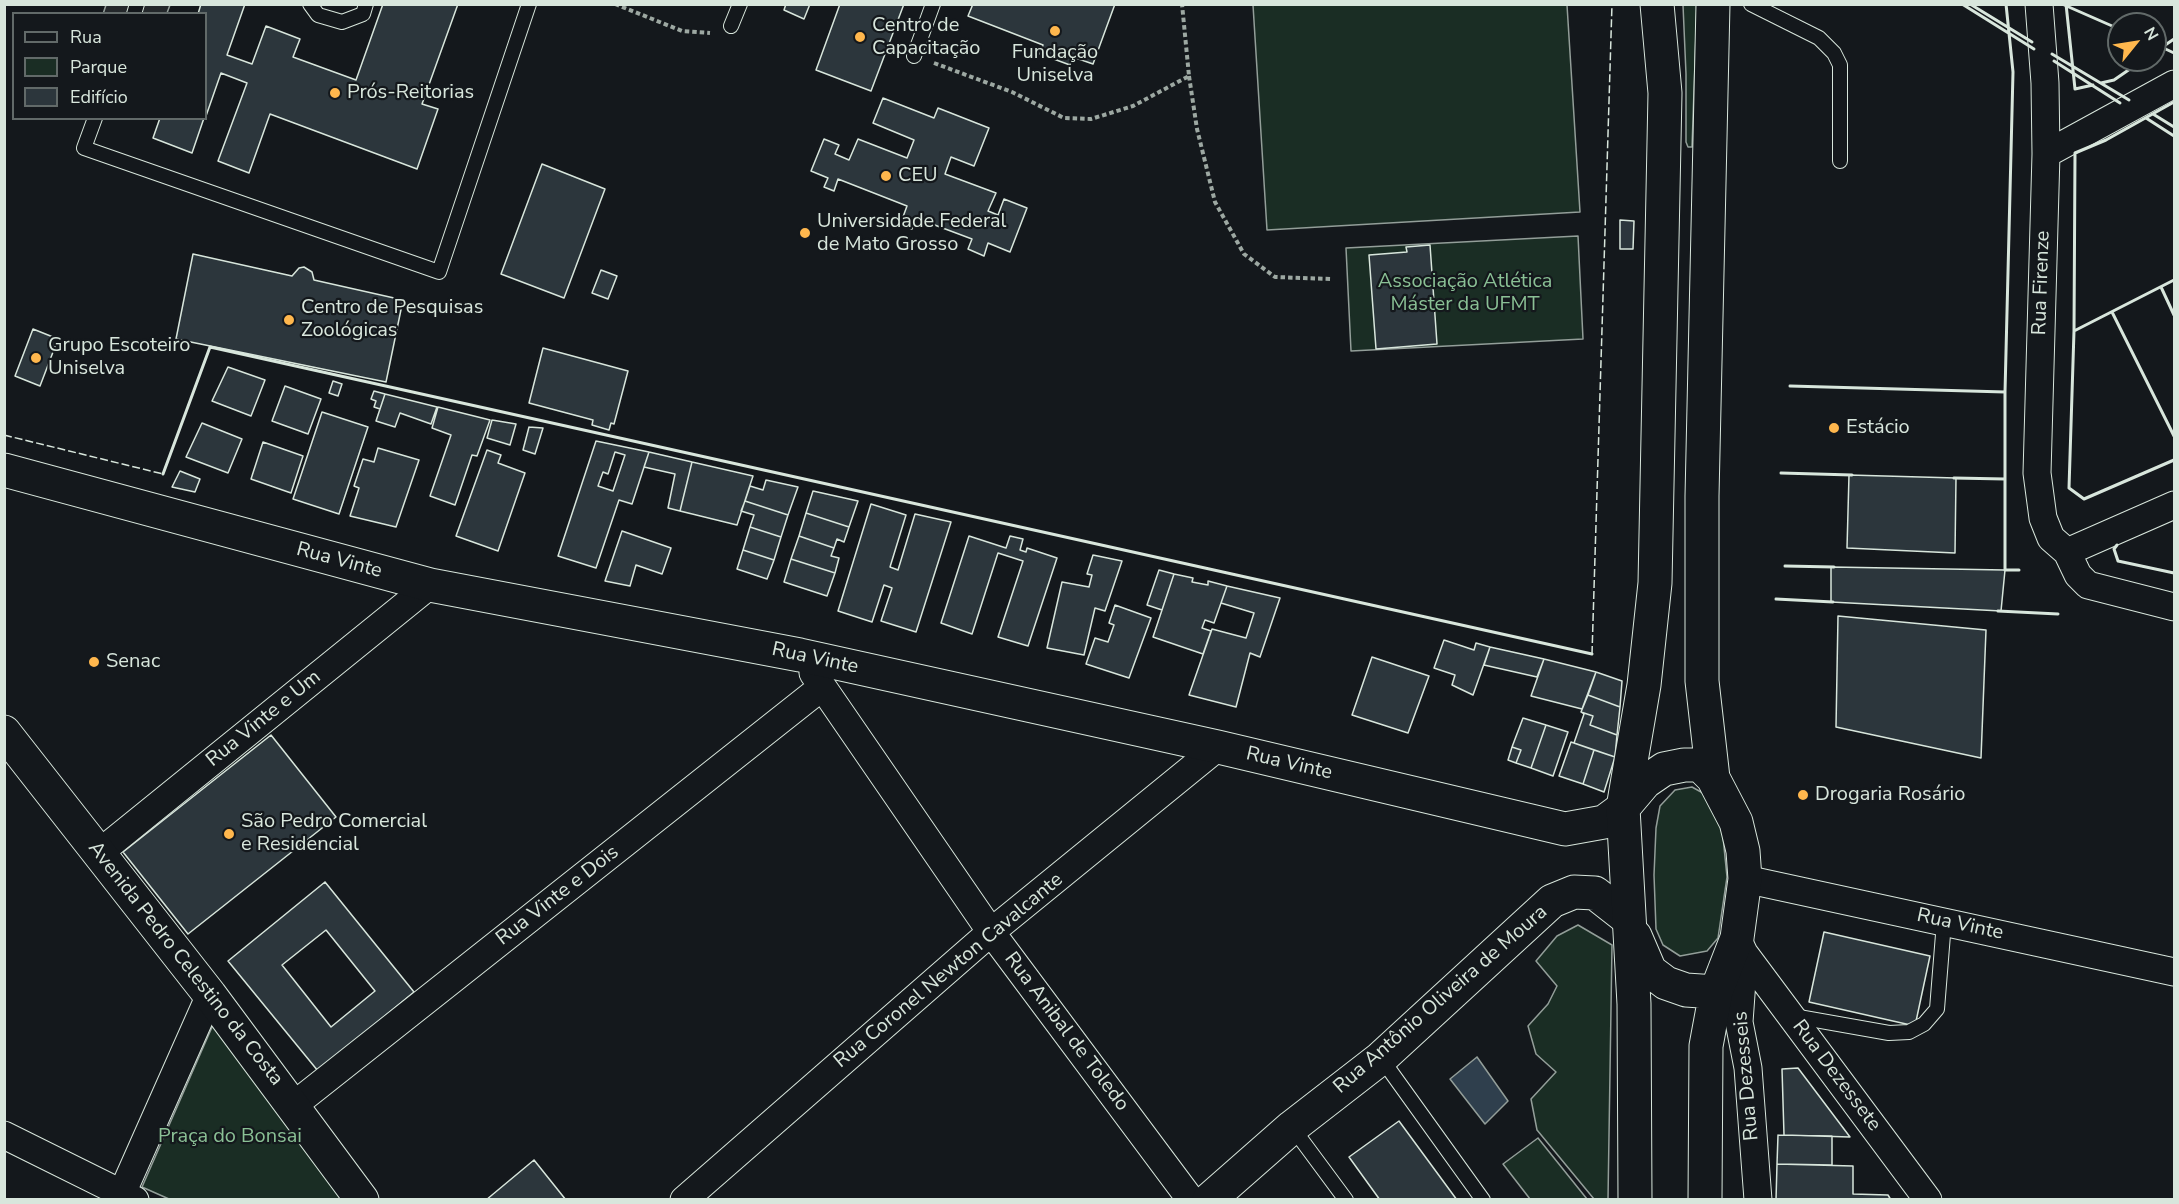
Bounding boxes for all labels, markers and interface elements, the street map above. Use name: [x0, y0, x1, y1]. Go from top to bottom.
legend: [12, 12, 207, 120]
north arrow: [2107, 12, 2167, 72]
place label: Centro de Capacitação: [872, 14, 980, 61]
text: N: [2138, 23, 2163, 45]
marker: Fundação Uniselva: [1048, 24, 1062, 38]
text: Rua: [70, 25, 102, 49]
marker: Centro de Capacitação: [853, 30, 867, 44]
place label: Fundação Uniselva: [1012, 41, 1098, 88]
text: Parque: [70, 55, 127, 79]
place label: Prós-Reitorias: [347, 81, 474, 105]
text: Edifício: [70, 85, 128, 109]
marker: Prós-Reitorias: [328, 86, 342, 100]
place label: CEU: [898, 164, 938, 188]
marker: CEU: [879, 169, 893, 183]
place label: Universidade Federal de Mato Grosso: [817, 210, 1006, 257]
marker: Universidade Federal de Mato Grosso: [798, 226, 812, 240]
street label: Rua Firenze: [2028, 230, 2056, 336]
park label: Associação Atlética Máster da UFMT: [1378, 270, 1552, 317]
place label: Centro de Pesquisas Zoológicas: [301, 296, 483, 343]
marker: Centro de Pesquisas Zoológicas: [282, 313, 296, 327]
place label: Grupo Escoteiro Uniselva: [48, 334, 190, 381]
marker: Grupo Escoteiro Uniselva: [29, 351, 43, 365]
place label: Estácio: [1846, 416, 1910, 440]
marker: Estácio: [1827, 421, 1841, 435]
street label: Rua Vinte: [294, 538, 384, 584]
street label: Rua Vinte: [770, 638, 860, 680]
place label: Senac: [106, 650, 160, 674]
marker: Senac: [87, 655, 101, 669]
street label: Rua Vinte e Um: [202, 666, 326, 772]
street label: Rua Vinte: [1244, 742, 1334, 786]
place label: Drogaria Rosário: [1815, 783, 1965, 807]
marker: Drogaria Rosário: [1796, 788, 1810, 802]
place label: São Pedro Comercial e Residencial: [241, 810, 427, 857]
marker: São Pedro Comercial e Residencial: [222, 827, 236, 841]
street label: Avenida Pedro Celestino da Costa: [82, 837, 288, 1091]
street label: Rua Vinte e Dois: [492, 841, 624, 951]
street label: Rua Coronel Newton Cavalcante: [830, 868, 1068, 1074]
street label: Rua Antônio Oliveira de Moura: [1329, 901, 1553, 1099]
street label: Rua Vinte: [1915, 904, 2005, 946]
street label: Rua Anibal de Toledo: [998, 948, 1134, 1116]
street label: Rua Dezesseis: [1729, 1010, 1765, 1142]
street label: Rua Dezessete: [1786, 1016, 1886, 1136]
park label: Praça do Bonsai: [158, 1125, 302, 1149]

